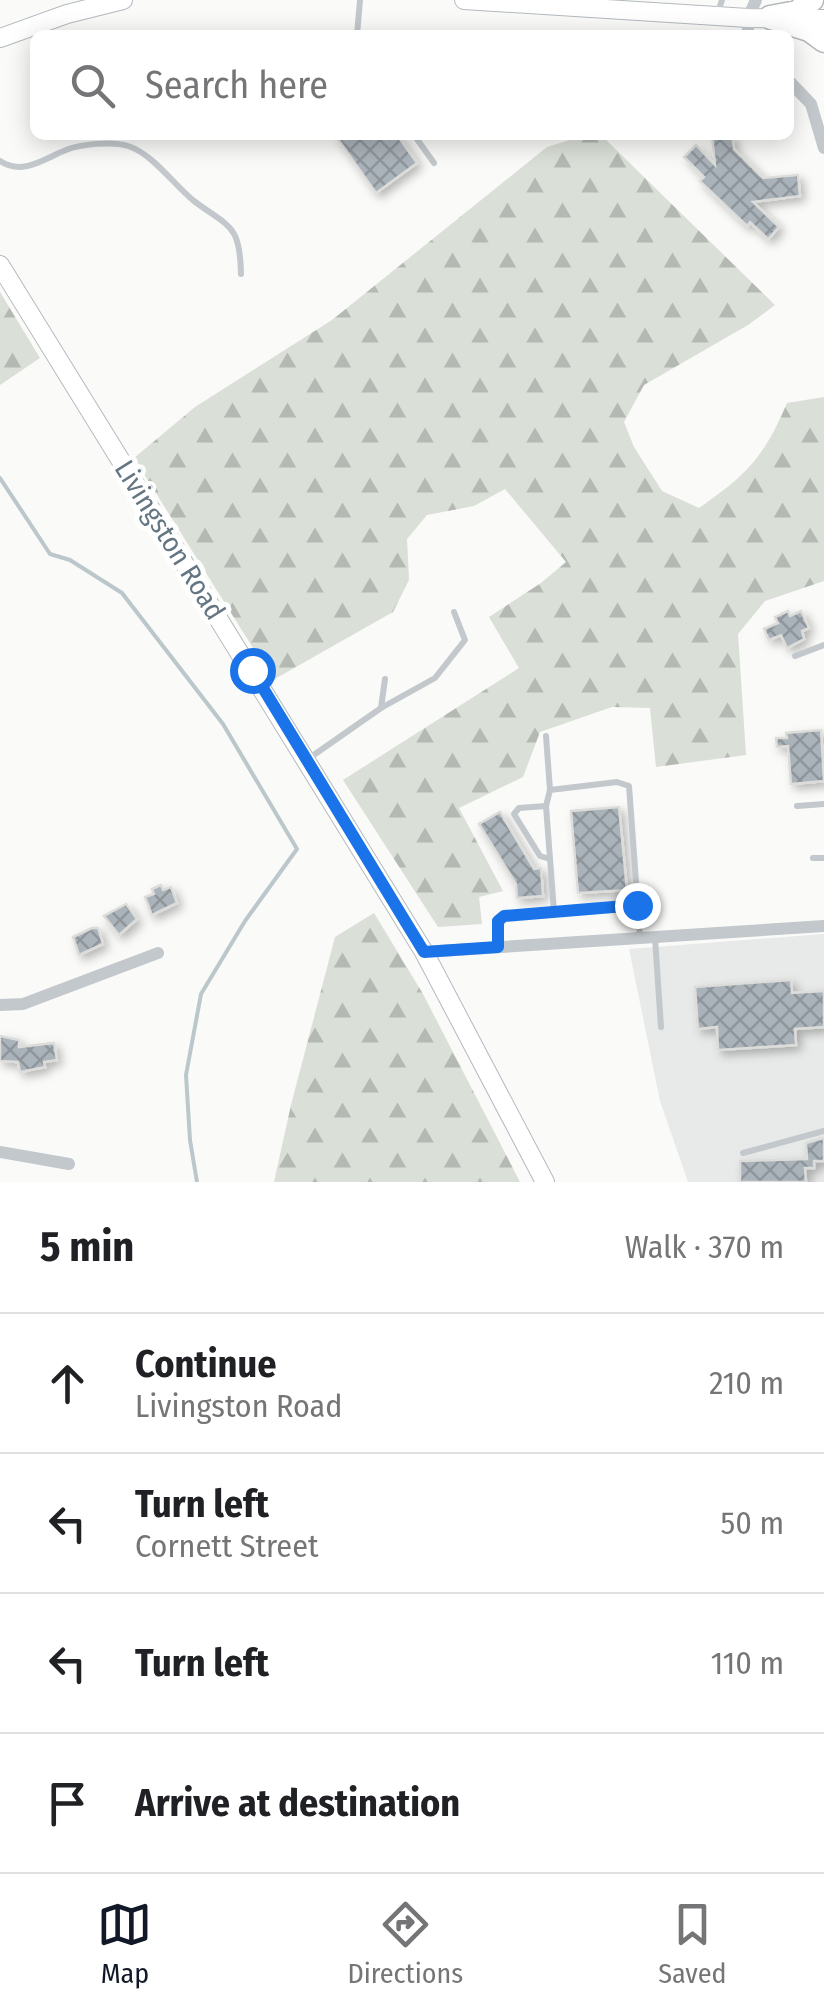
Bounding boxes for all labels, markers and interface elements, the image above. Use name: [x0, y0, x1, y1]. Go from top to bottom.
search box: [30, 30, 794, 140]
icon: search: [65, 58, 120, 113]
text: Search here: [145, 62, 328, 108]
street label: Livingston Road: [108, 454, 232, 626]
route start: [230, 648, 276, 694]
route end: [615, 883, 661, 929]
text: 5 min: [40, 1222, 134, 1272]
text: Walk · 370 m: [625, 1228, 784, 1266]
text: Continue: [135, 1341, 276, 1387]
icon: ahead: [40, 1356, 95, 1411]
text: 210 m: [709, 1364, 784, 1402]
text: Livingston Road: [135, 1387, 342, 1425]
text: Turn left: [135, 1481, 269, 1527]
icon: left: [40, 1496, 95, 1551]
text: 50 m: [721, 1504, 784, 1542]
text: Cornett Street: [135, 1527, 318, 1565]
icon: left: [40, 1636, 95, 1691]
text: Turn left: [135, 1640, 269, 1686]
text: 110 m: [711, 1644, 784, 1682]
icon: arrive: [40, 1776, 95, 1831]
text: Arrive at destination: [135, 1780, 460, 1826]
tab: Map: [97, 1897, 152, 1990]
tab: Directions: [347, 1897, 463, 1990]
tab: Saved: [658, 1897, 727, 1990]

